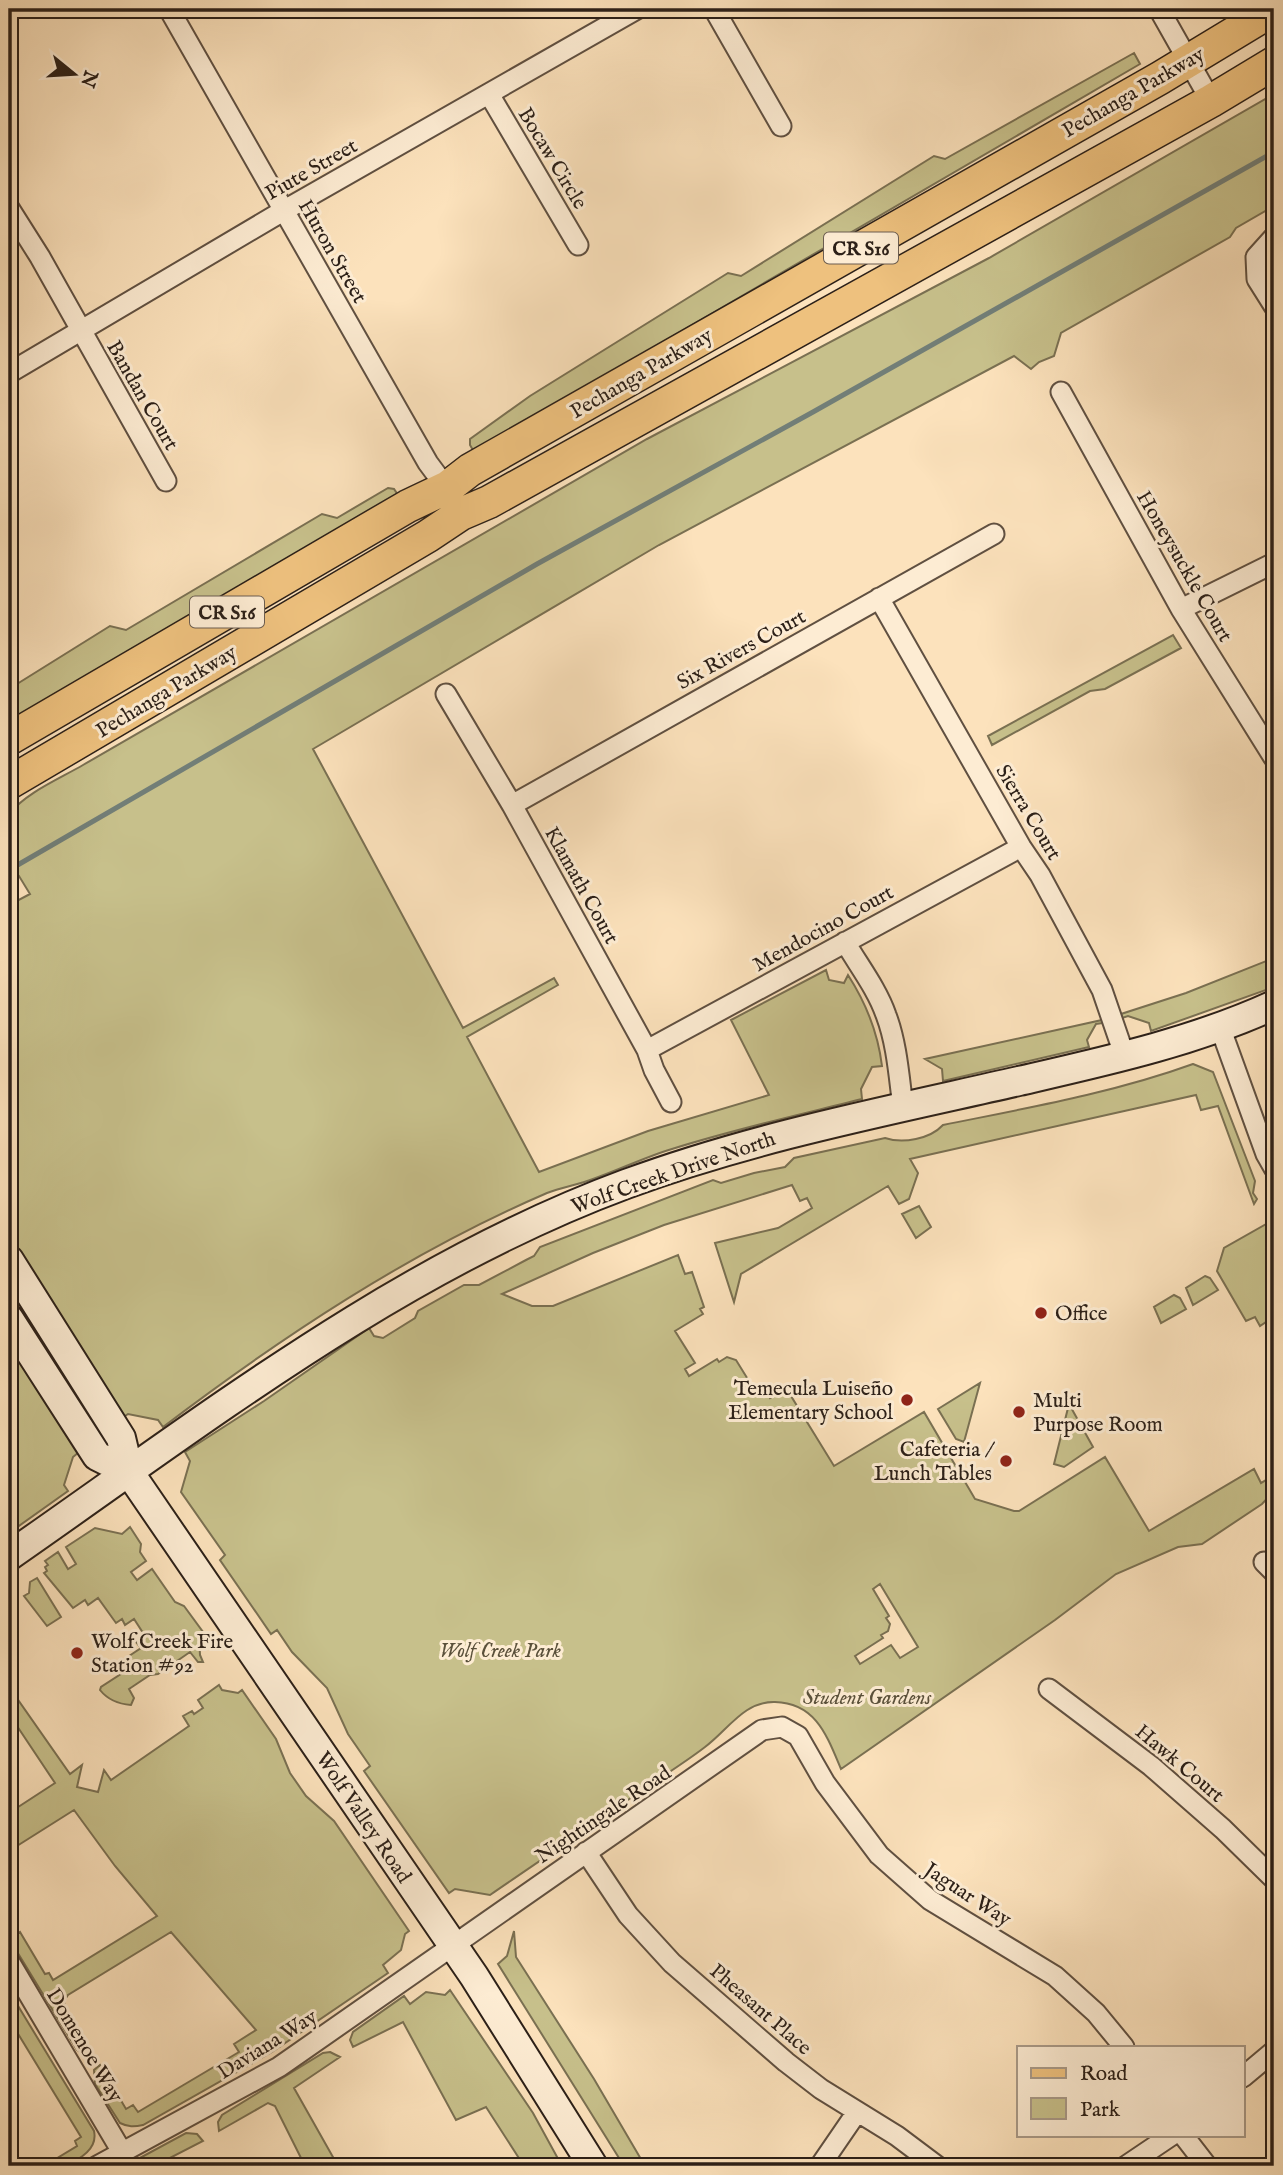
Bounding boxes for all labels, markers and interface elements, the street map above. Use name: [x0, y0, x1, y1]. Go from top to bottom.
north arrow: [38, 38, 108, 108]
street label: Pechanga Parkway: [1058, 41, 1210, 145]
text: N: [74, 66, 103, 91]
street label: Bocaw Circle: [511, 103, 593, 215]
street label: Piute Street: [261, 133, 363, 208]
street label: Huron Street: [291, 195, 372, 309]
road number: CR S16: [824, 232, 898, 264]
street label: Pechanga Parkway: [566, 322, 718, 426]
street label: Bandan Court: [99, 336, 184, 455]
street label: Honeysuckle Court: [1129, 486, 1238, 647]
road number: CR S16: [190, 596, 264, 628]
street label: Six Rivers Court: [673, 604, 811, 697]
street label: Pechanga Parkway: [91, 639, 243, 745]
street label: Sierra Court: [989, 760, 1067, 866]
street label: Klamath Court: [537, 822, 624, 949]
street label: Mendocino Court: [749, 880, 899, 979]
street label: Wolf Creek Drive North: [568, 1126, 779, 1221]
place label: Office: [1055, 1301, 1108, 1328]
marker: Office: [1033, 1305, 1049, 1321]
place label: Temecula Luiseño Elementary School: [728, 1376, 893, 1427]
place label: Multi Purpose Room: [1033, 1388, 1163, 1439]
marker: Temecula Luiseño Elementary School: [899, 1392, 915, 1408]
marker: Multi Purpose Room: [1011, 1404, 1027, 1420]
place label: Cafeteria / Lunch Tables: [874, 1437, 996, 1488]
marker: Cafeteria / Lunch Tables: [998, 1453, 1014, 1469]
place label: Wolf Creek Fire Station #92: [91, 1629, 234, 1680]
park label: Wolf Creek Park: [439, 1638, 561, 1665]
marker: Wolf Creek Fire Station #92: [69, 1645, 85, 1661]
park label: Student Gardens: [803, 1685, 932, 1712]
street label: Hawk Court: [1129, 1719, 1229, 1809]
street label: Wolf Valley Road: [309, 1747, 417, 1889]
street label: Nightingale Road: [531, 1759, 678, 1871]
street label: Jaguar Way: [917, 1856, 1016, 1934]
street label: Pheasant Place: [703, 1958, 817, 2062]
street label: Domenoe Way: [39, 1984, 129, 2108]
street label: Daviana Way: [213, 2004, 323, 2087]
legend: [1017, 2046, 1244, 2136]
text: Road: [1080, 2061, 1128, 2088]
text: Park: [1080, 2097, 1121, 2124]

